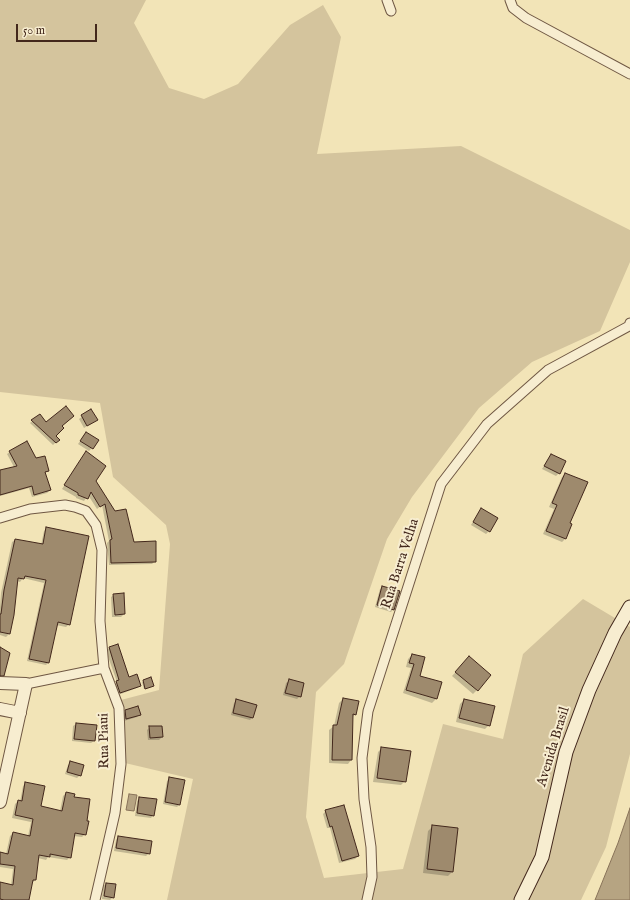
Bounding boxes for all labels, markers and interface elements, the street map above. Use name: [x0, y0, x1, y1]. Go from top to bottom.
scale bar: [18, 16, 99, 42]
text: 50 m: [23, 23, 45, 38]
street label: Rua Barra Velha: [379, 517, 423, 611]
street label: Avenida Brasil: [534, 705, 574, 789]
street label: Rua Piaui: [96, 713, 114, 769]

